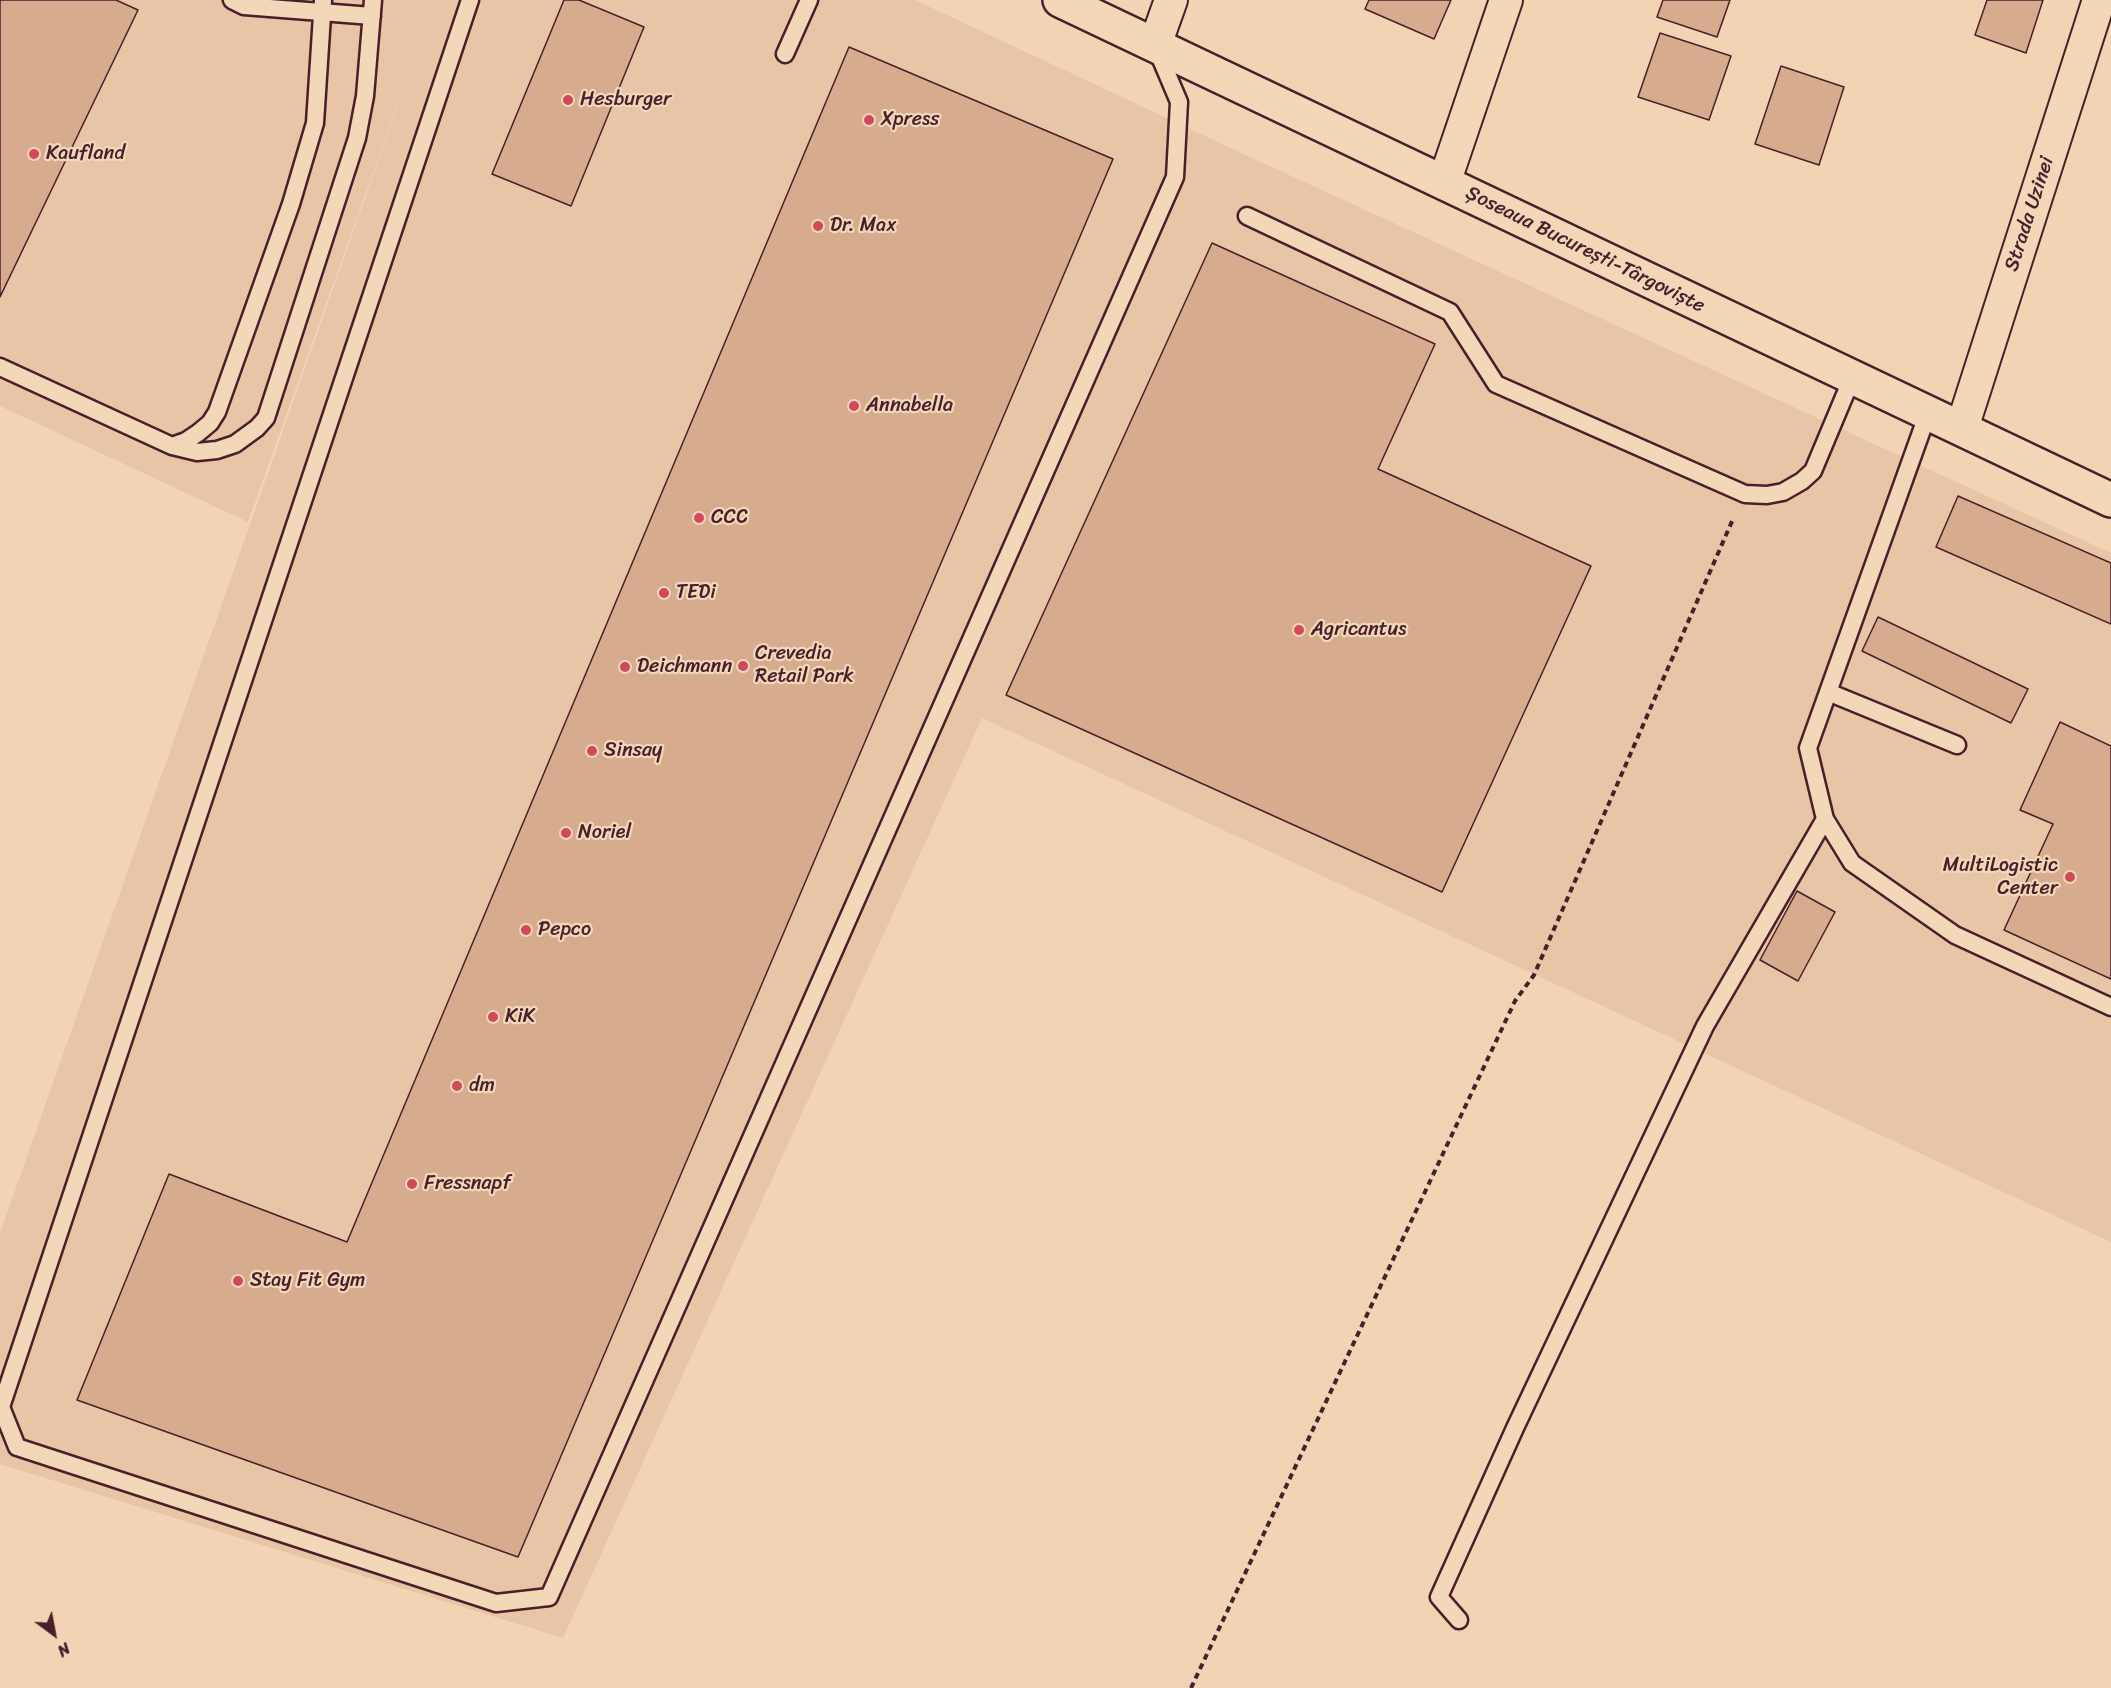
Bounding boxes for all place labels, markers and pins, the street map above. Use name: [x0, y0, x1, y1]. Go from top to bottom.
place label: Hesburger: [580, 88, 671, 112]
marker: Hesburger: [561, 93, 575, 107]
place label: Xpress: [881, 108, 939, 132]
marker: Xpress: [862, 113, 876, 127]
place label: Kaufland: [46, 142, 125, 166]
marker: Kaufland: [27, 147, 41, 161]
place label: Dr. Max: [830, 214, 896, 238]
marker: Dr. Max: [811, 219, 825, 233]
place label: Annabella: [866, 394, 953, 418]
marker: Annabella: [847, 399, 861, 413]
place label: CCC: [711, 506, 748, 530]
marker: CCC: [692, 511, 706, 525]
place label: TEDi: [676, 581, 716, 605]
marker: TEDi: [657, 586, 671, 600]
place label: Agricantus: [1311, 618, 1406, 642]
marker: Agricantus: [1292, 623, 1306, 637]
place label: Crevedia Retail Park: [755, 642, 854, 689]
place label: Deichmann: [637, 655, 732, 679]
marker: Crevedia Retail Park: [736, 659, 750, 673]
marker: Deichmann: [618, 660, 632, 674]
place label: Sinsay: [604, 739, 662, 763]
marker: Sinsay: [585, 744, 599, 758]
place label: Noriel: [578, 821, 631, 845]
marker: Noriel: [559, 826, 573, 840]
place label: MultiLogistic Center: [1943, 854, 2058, 901]
marker: MultiLogistic Center: [2063, 870, 2077, 884]
place label: Pepco: [538, 918, 591, 942]
marker: Pepco: [519, 923, 533, 937]
place label: KiK: [505, 1005, 535, 1029]
marker: KiK: [486, 1010, 500, 1024]
place label: dm: [469, 1074, 495, 1098]
marker: dm: [450, 1079, 464, 1093]
place label: Fressnapf: [424, 1172, 511, 1196]
marker: Fressnapf: [405, 1177, 419, 1191]
place label: Stay Fit Gym: [250, 1269, 365, 1293]
marker: Stay Fit Gym: [231, 1274, 245, 1288]

